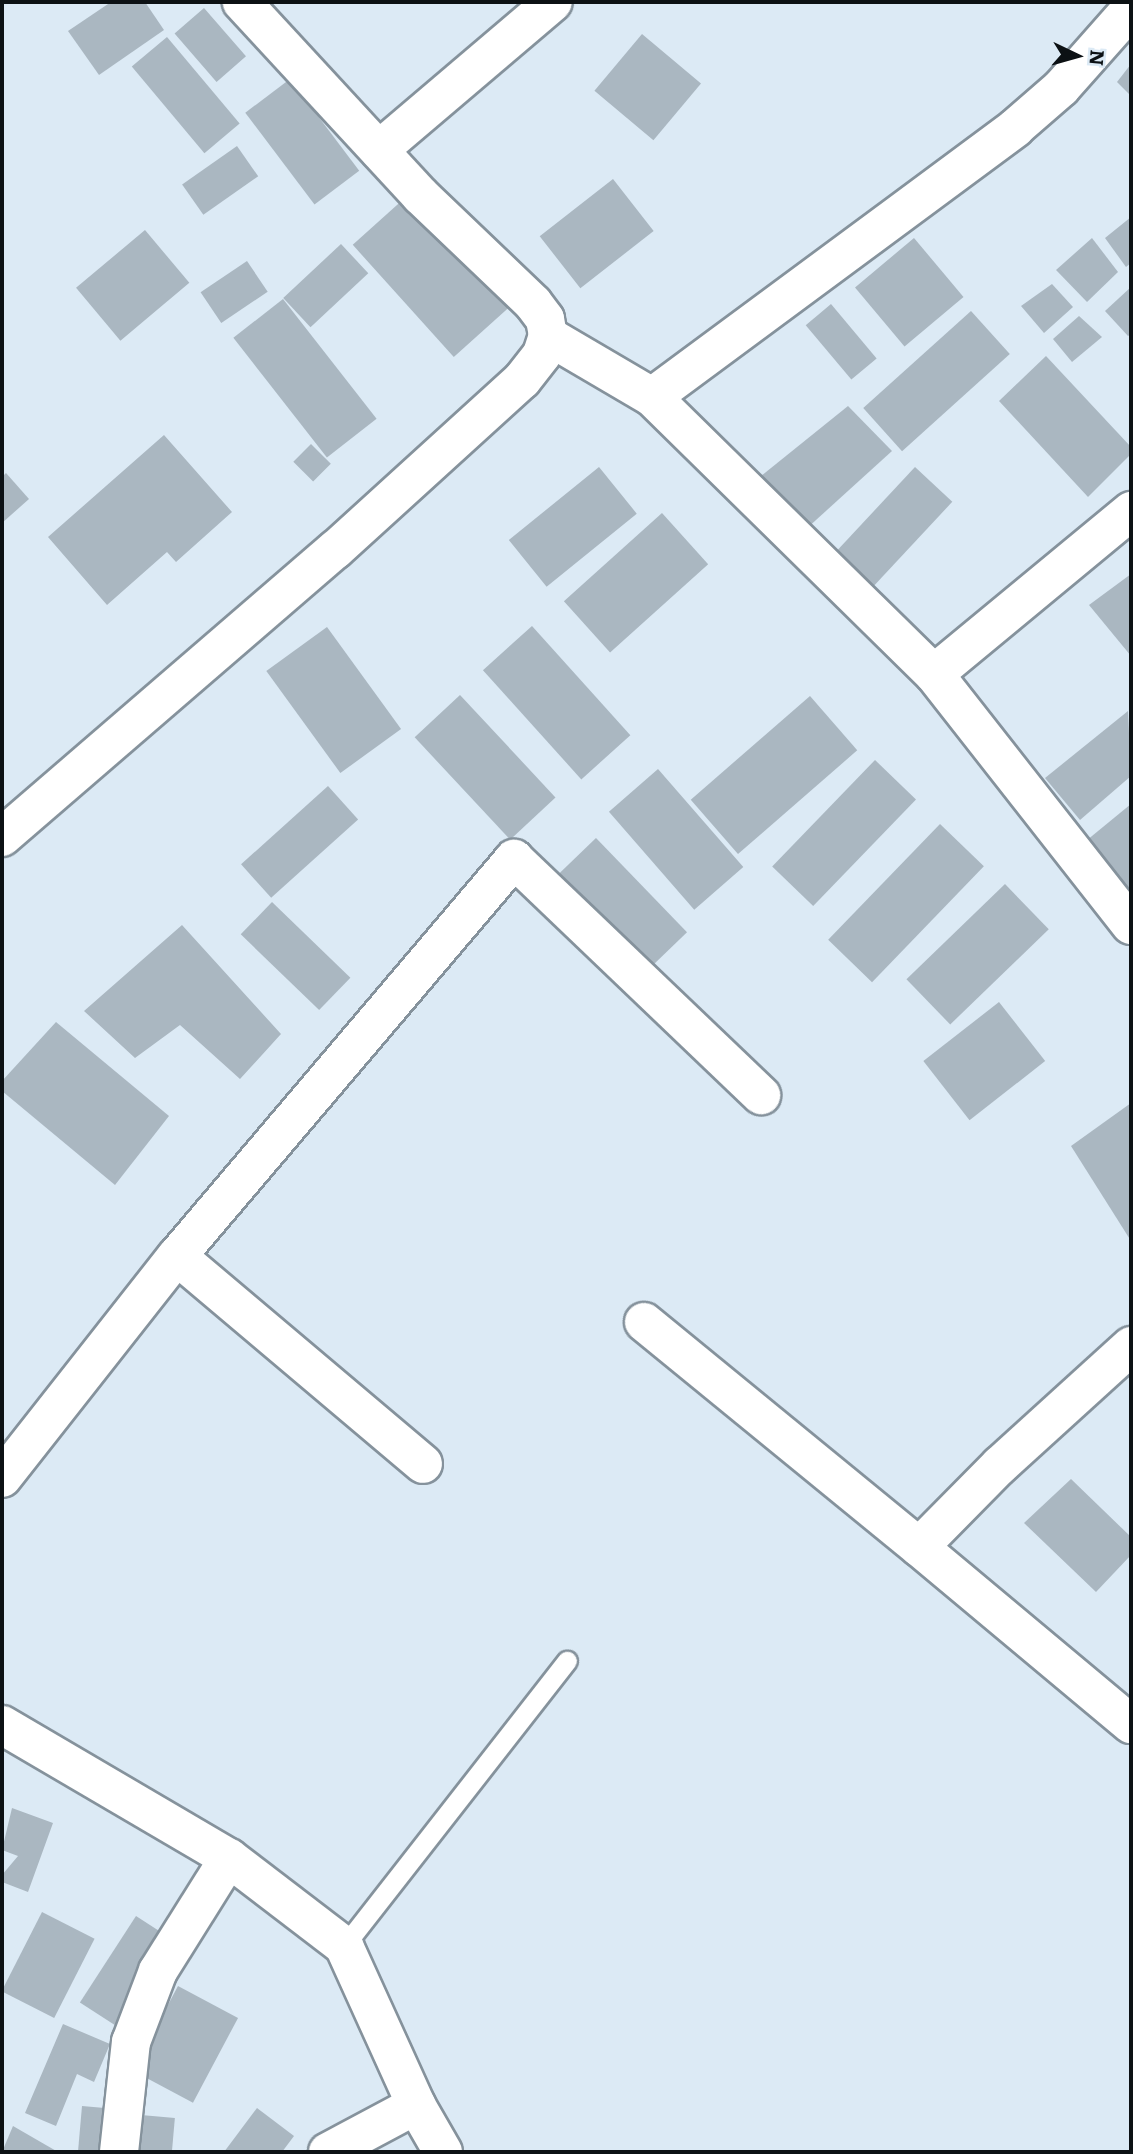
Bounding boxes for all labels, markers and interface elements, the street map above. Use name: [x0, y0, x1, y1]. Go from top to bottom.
north arrow: [1042, 21, 1112, 91]
text: N: [1083, 49, 1113, 67]

